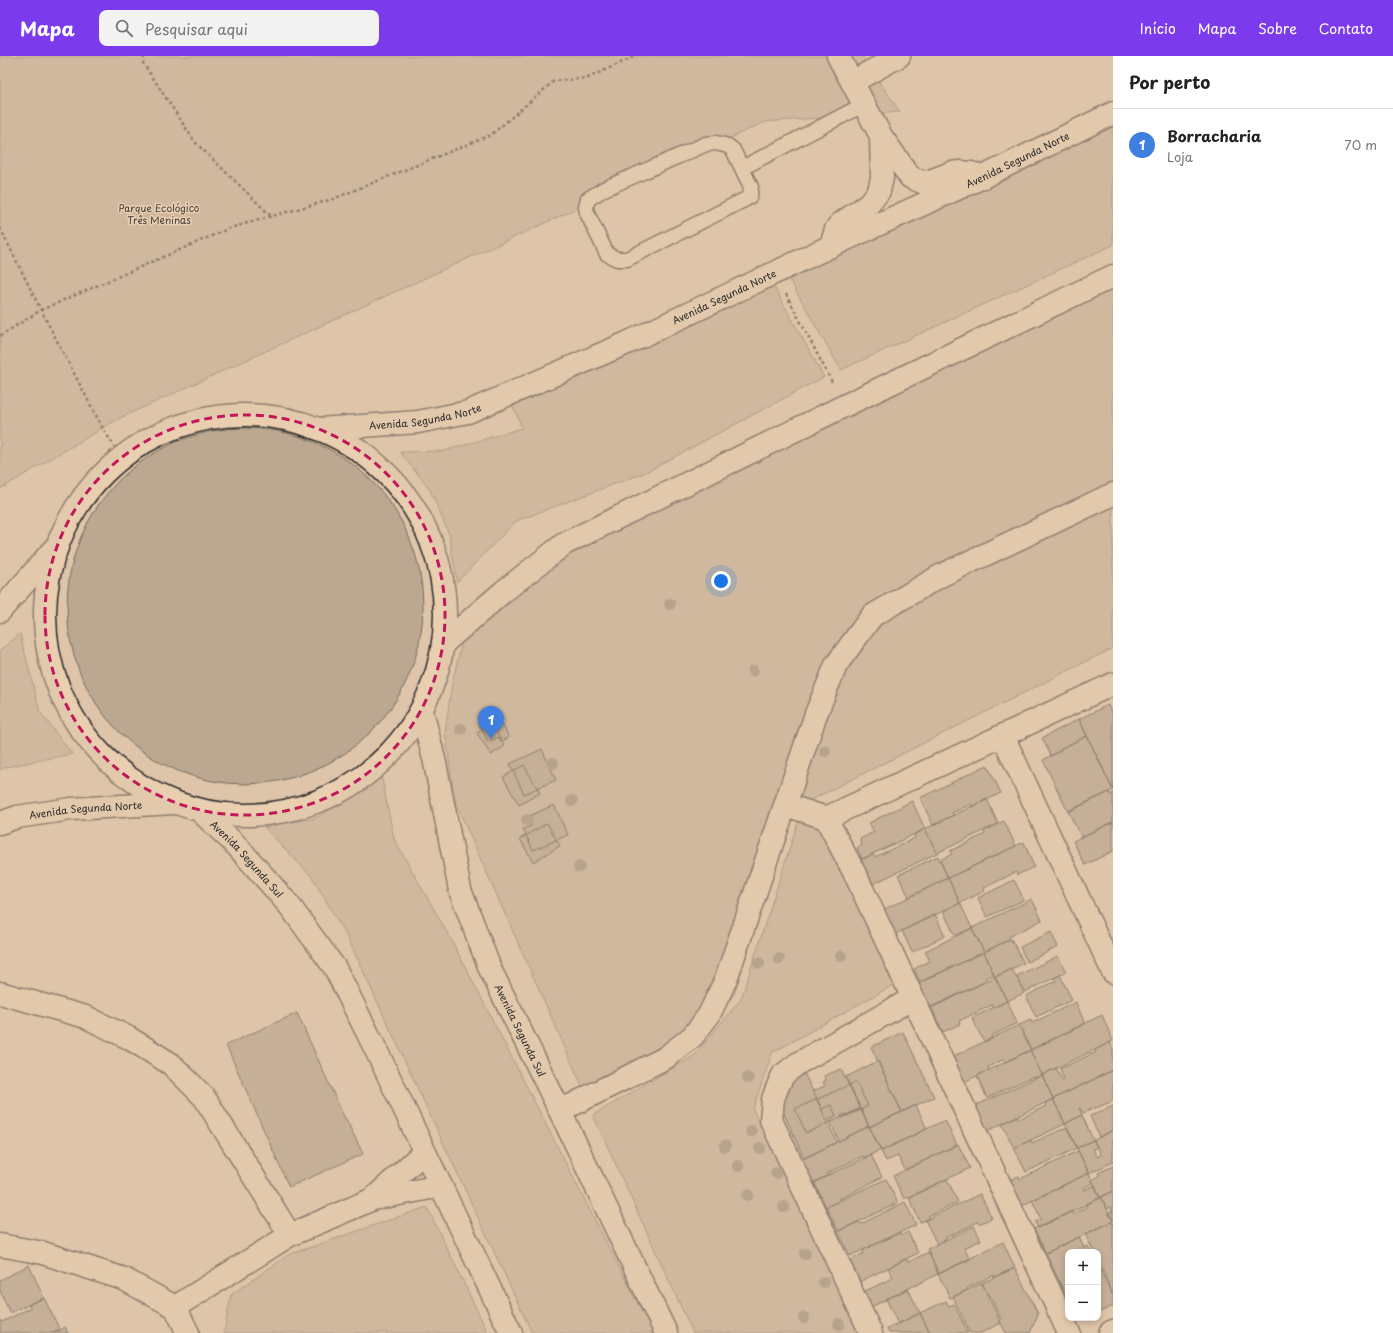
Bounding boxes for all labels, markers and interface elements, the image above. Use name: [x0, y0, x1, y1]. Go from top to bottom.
search box: [99, 10, 379, 46]
text: Mapa: [20, 14, 75, 42]
icon: search: [113, 17, 135, 39]
text: Pesquisar aqui: [145, 17, 248, 40]
text: Início: [1140, 18, 1176, 39]
text: Mapa: [1198, 18, 1236, 39]
text: Sobre: [1258, 18, 1297, 39]
text: Contato: [1319, 18, 1373, 39]
text: Por perto: [1129, 69, 1210, 95]
text: Borracharia: [1167, 124, 1261, 147]
street label: Avenida Segunda Norte: [963, 128, 1072, 191]
text: 1: [1139, 135, 1145, 154]
text: 70 m: [1344, 135, 1377, 154]
text: Loja: [1167, 147, 1193, 166]
park label: Parque Ecológico Três Meninas: [119, 200, 200, 227]
street label: Avenida Segunda Norte: [669, 265, 778, 328]
street label: Avenida Segunda Norte: [369, 399, 483, 432]
your location: [711, 571, 731, 591]
pin: 1: [478, 706, 504, 739]
street label: Avenida Segunda Norte: [28, 797, 142, 822]
street label: Avenida Segunda Sul: [207, 816, 287, 901]
street label: Avenida Segunda Sul: [492, 981, 550, 1079]
map controls: [1065, 1249, 1101, 1321]
button: +: [1065, 1249, 1101, 1285]
button: −: [1065, 1285, 1101, 1321]

